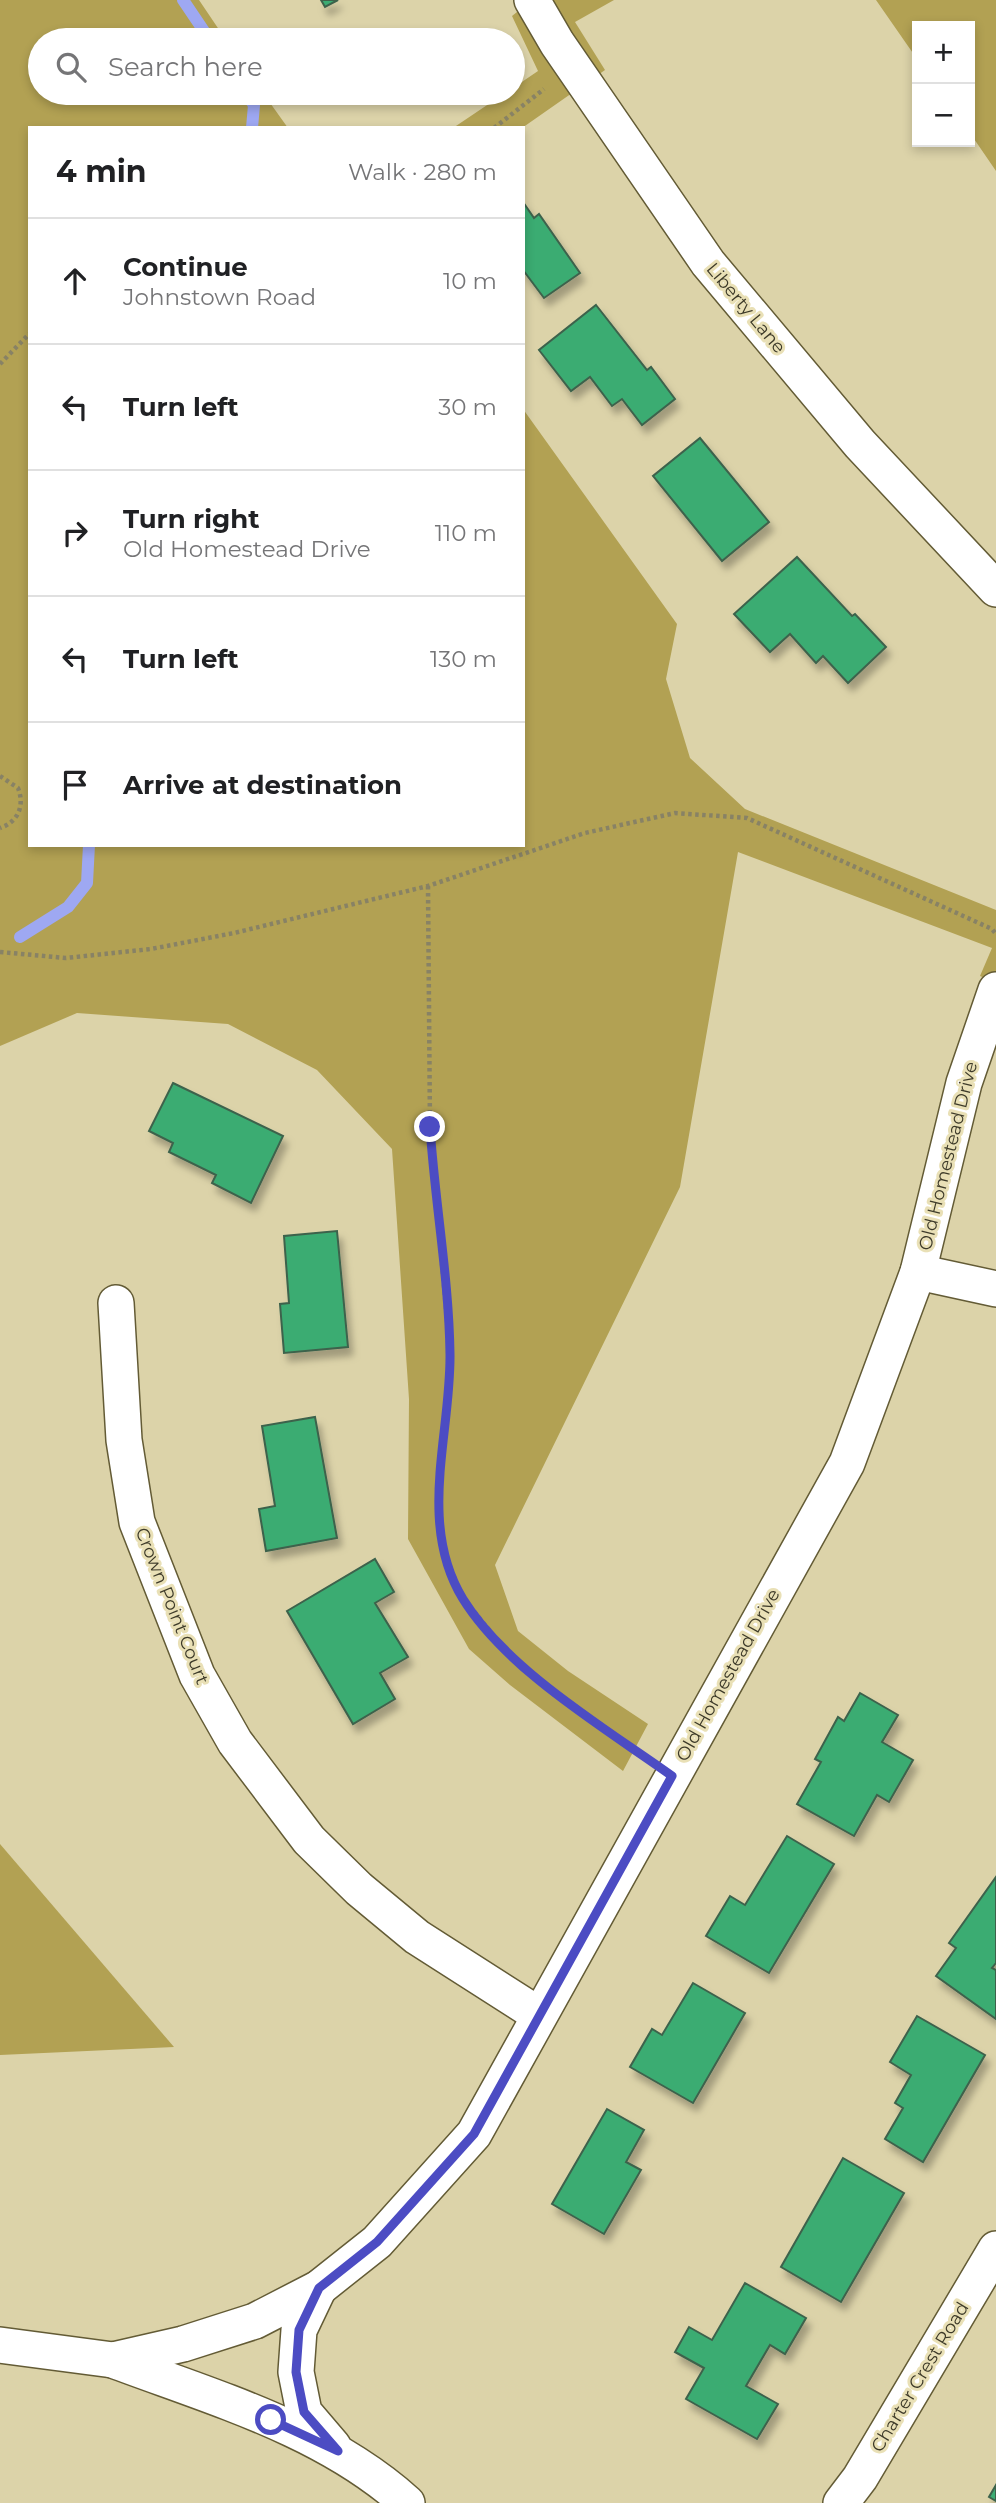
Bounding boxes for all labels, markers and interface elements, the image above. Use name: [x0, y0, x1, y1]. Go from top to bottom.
map controls: [912, 21, 975, 147]
button: +: [912, 21, 975, 84]
search box: [28, 28, 525, 105]
icon: search: [52, 48, 90, 86]
text: Search here: [108, 51, 263, 83]
button: −: [912, 84, 975, 147]
text: 4 min: [56, 153, 146, 190]
text: Walk · 280 m: [348, 158, 497, 186]
text: Continue: [123, 251, 248, 283]
street label: Liberty Lane: [702, 258, 790, 358]
icon: ahead: [56, 262, 94, 300]
text: 10 m: [443, 267, 497, 295]
text: Johnstown Road: [123, 283, 316, 311]
icon: left: [56, 388, 94, 426]
text: Turn left: [123, 391, 239, 423]
text: 30 m: [438, 393, 497, 421]
text: Turn right: [123, 503, 259, 535]
icon: right: [56, 514, 94, 552]
text: 110 m: [435, 519, 497, 547]
text: Old Homestead Drive: [123, 535, 371, 563]
icon: left: [56, 640, 94, 678]
text: Turn left: [123, 643, 239, 675]
text: 130 m: [430, 645, 497, 673]
icon: arrive: [56, 766, 94, 804]
text: Arrive at destination: [123, 769, 402, 801]
street label: Old Homestead Drive: [914, 1059, 982, 1253]
route end: [414, 1111, 445, 1142]
street label: Crown Point Court: [131, 1524, 213, 1688]
street label: Old Homestead Drive: [671, 1585, 785, 1765]
street label: Charter Crest Road: [866, 2298, 974, 2456]
route start: [255, 2404, 286, 2435]

